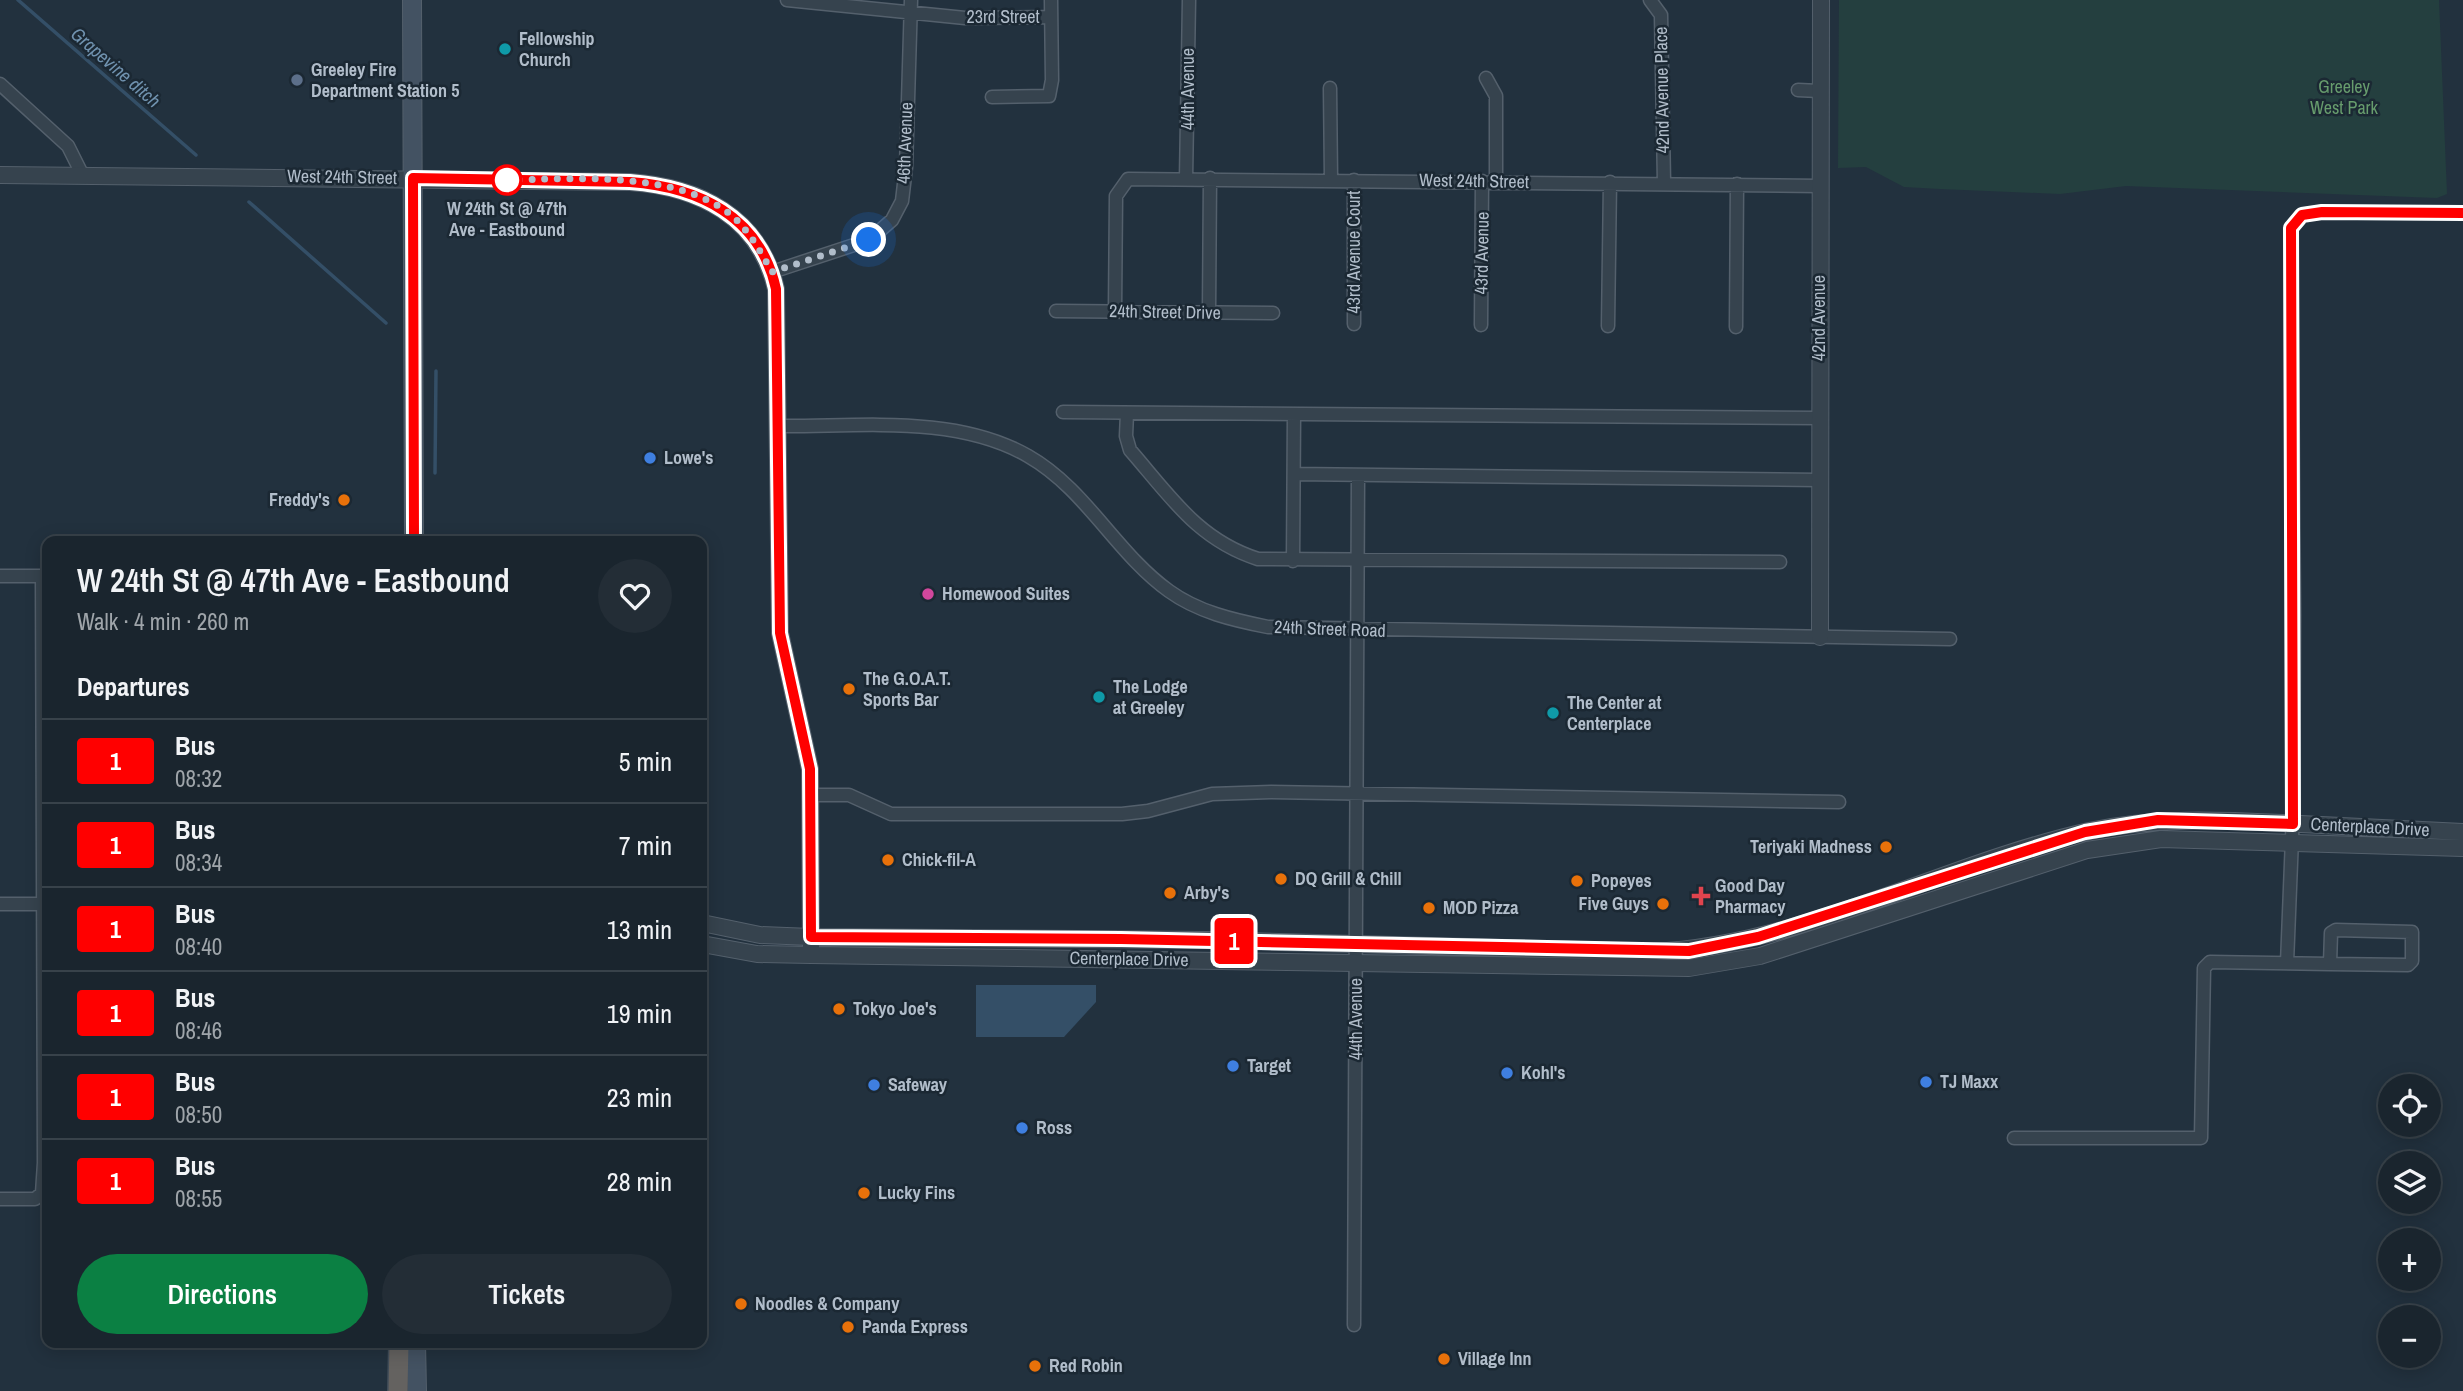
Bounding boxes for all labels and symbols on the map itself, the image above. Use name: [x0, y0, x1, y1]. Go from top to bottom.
street label: 23rd Street: [966, 4, 1040, 29]
water label: Grapevine ditch: [66, 21, 166, 113]
place label: Fellowship Church: [519, 26, 595, 72]
street label: 42nd Avenue Place: [1648, 26, 1675, 154]
marker: Fellowship Church: [497, 41, 513, 57]
street label: 44th Avenue: [1175, 48, 1200, 130]
place label: Greeley Fire Department Station 5: [311, 57, 459, 103]
marker: Greeley Fire Department Station 5: [289, 72, 305, 88]
park label: Greeley West Park: [2310, 74, 2379, 120]
street label: 46th Avenue: [891, 102, 918, 184]
street label: West 24th Street: [287, 163, 397, 190]
marker: W 24th St @ 47th Ave - Eastbound: [492, 165, 522, 195]
street label: West 24th Street: [1419, 167, 1529, 194]
street label: 43rd Avenue Court: [1341, 191, 1366, 313]
place label: W 24th St @ 47th Ave - Eastbound: [447, 196, 567, 242]
street label: 43rd Avenue: [1468, 211, 1495, 295]
your location: [851, 222, 886, 257]
street label: 42nd Avenue: [1806, 275, 1831, 361]
street label: 24th Street Drive: [1109, 298, 1221, 325]
place label: Lowe's: [664, 445, 713, 470]
marker: Lowe's: [642, 450, 658, 466]
place label: Freddy's: [269, 487, 330, 512]
marker: Freddy's: [336, 492, 352, 508]
place label: Homewood Suites: [942, 581, 1070, 606]
marker: Homewood Suites: [920, 586, 936, 602]
street label: 24th Street Road: [1274, 614, 1386, 643]
place label: The G.O.A.T. Sports Bar: [863, 666, 951, 712]
place label: The Lodge at Greeley: [1113, 674, 1188, 720]
marker: The G.O.A.T. Sports Bar: [841, 681, 857, 697]
marker: The Lodge at Greeley: [1091, 689, 1107, 705]
place label: The Center at Centerplace: [1567, 690, 1661, 736]
marker: The Center at Centerplace: [1545, 705, 1561, 721]
street label: Centerplace Drive: [2310, 811, 2430, 842]
place label: Teriyaki Madness: [1750, 834, 1872, 859]
marker: Teriyaki Madness: [1878, 839, 1894, 855]
place label: Chick-fil-A: [902, 847, 976, 872]
marker: Chick-fil-A: [880, 852, 896, 868]
place label: DQ Grill & Chill: [1295, 866, 1402, 891]
place label: Popeyes: [1591, 868, 1652, 893]
marker: DQ Grill & Chill: [1273, 871, 1289, 887]
marker: Popeyes: [1569, 873, 1585, 889]
place label: Good Day Pharmacy: [1715, 873, 1786, 919]
place label: Arby's: [1184, 880, 1229, 905]
marker: Arby's: [1162, 885, 1178, 901]
marker: Good Day Pharmacy: [1693, 888, 1709, 904]
place label: Five Guys: [1578, 891, 1649, 916]
place label: MOD Pizza: [1443, 895, 1519, 920]
marker: Five Guys: [1655, 896, 1671, 912]
marker: MOD Pizza: [1421, 900, 1437, 916]
line badge: 1: [1211, 918, 1257, 964]
street label: Centerplace Drive: [1069, 945, 1189, 972]
street label: 44th Avenue: [1343, 978, 1368, 1060]
place label: Tokyo Joe's: [853, 996, 937, 1021]
marker: Tokyo Joe's: [831, 1001, 847, 1017]
place label: Target: [1247, 1053, 1291, 1078]
marker: Target: [1225, 1058, 1241, 1074]
place label: Kohl's: [1521, 1060, 1566, 1085]
marker: Kohl's: [1499, 1065, 1515, 1081]
place label: TJ Maxx: [1940, 1069, 1999, 1094]
place label: Safeway: [888, 1072, 948, 1097]
marker: TJ Maxx: [1918, 1074, 1934, 1090]
marker: Safeway: [866, 1077, 882, 1093]
place label: Ross: [1036, 1115, 1072, 1140]
marker: Ross: [1014, 1120, 1030, 1136]
place label: Lucky Fins: [878, 1180, 955, 1205]
marker: Lucky Fins: [856, 1185, 872, 1201]
place label: Noodles & Company: [755, 1291, 900, 1316]
marker: Noodles & Company: [733, 1296, 749, 1312]
place label: Panda Express: [862, 1314, 968, 1339]
marker: Panda Express: [840, 1319, 856, 1335]
place label: Village Inn: [1458, 1346, 1532, 1371]
marker: Village Inn: [1436, 1351, 1452, 1367]
place label: Red Robin: [1049, 1353, 1123, 1378]
marker: Red Robin: [1027, 1358, 1043, 1374]

